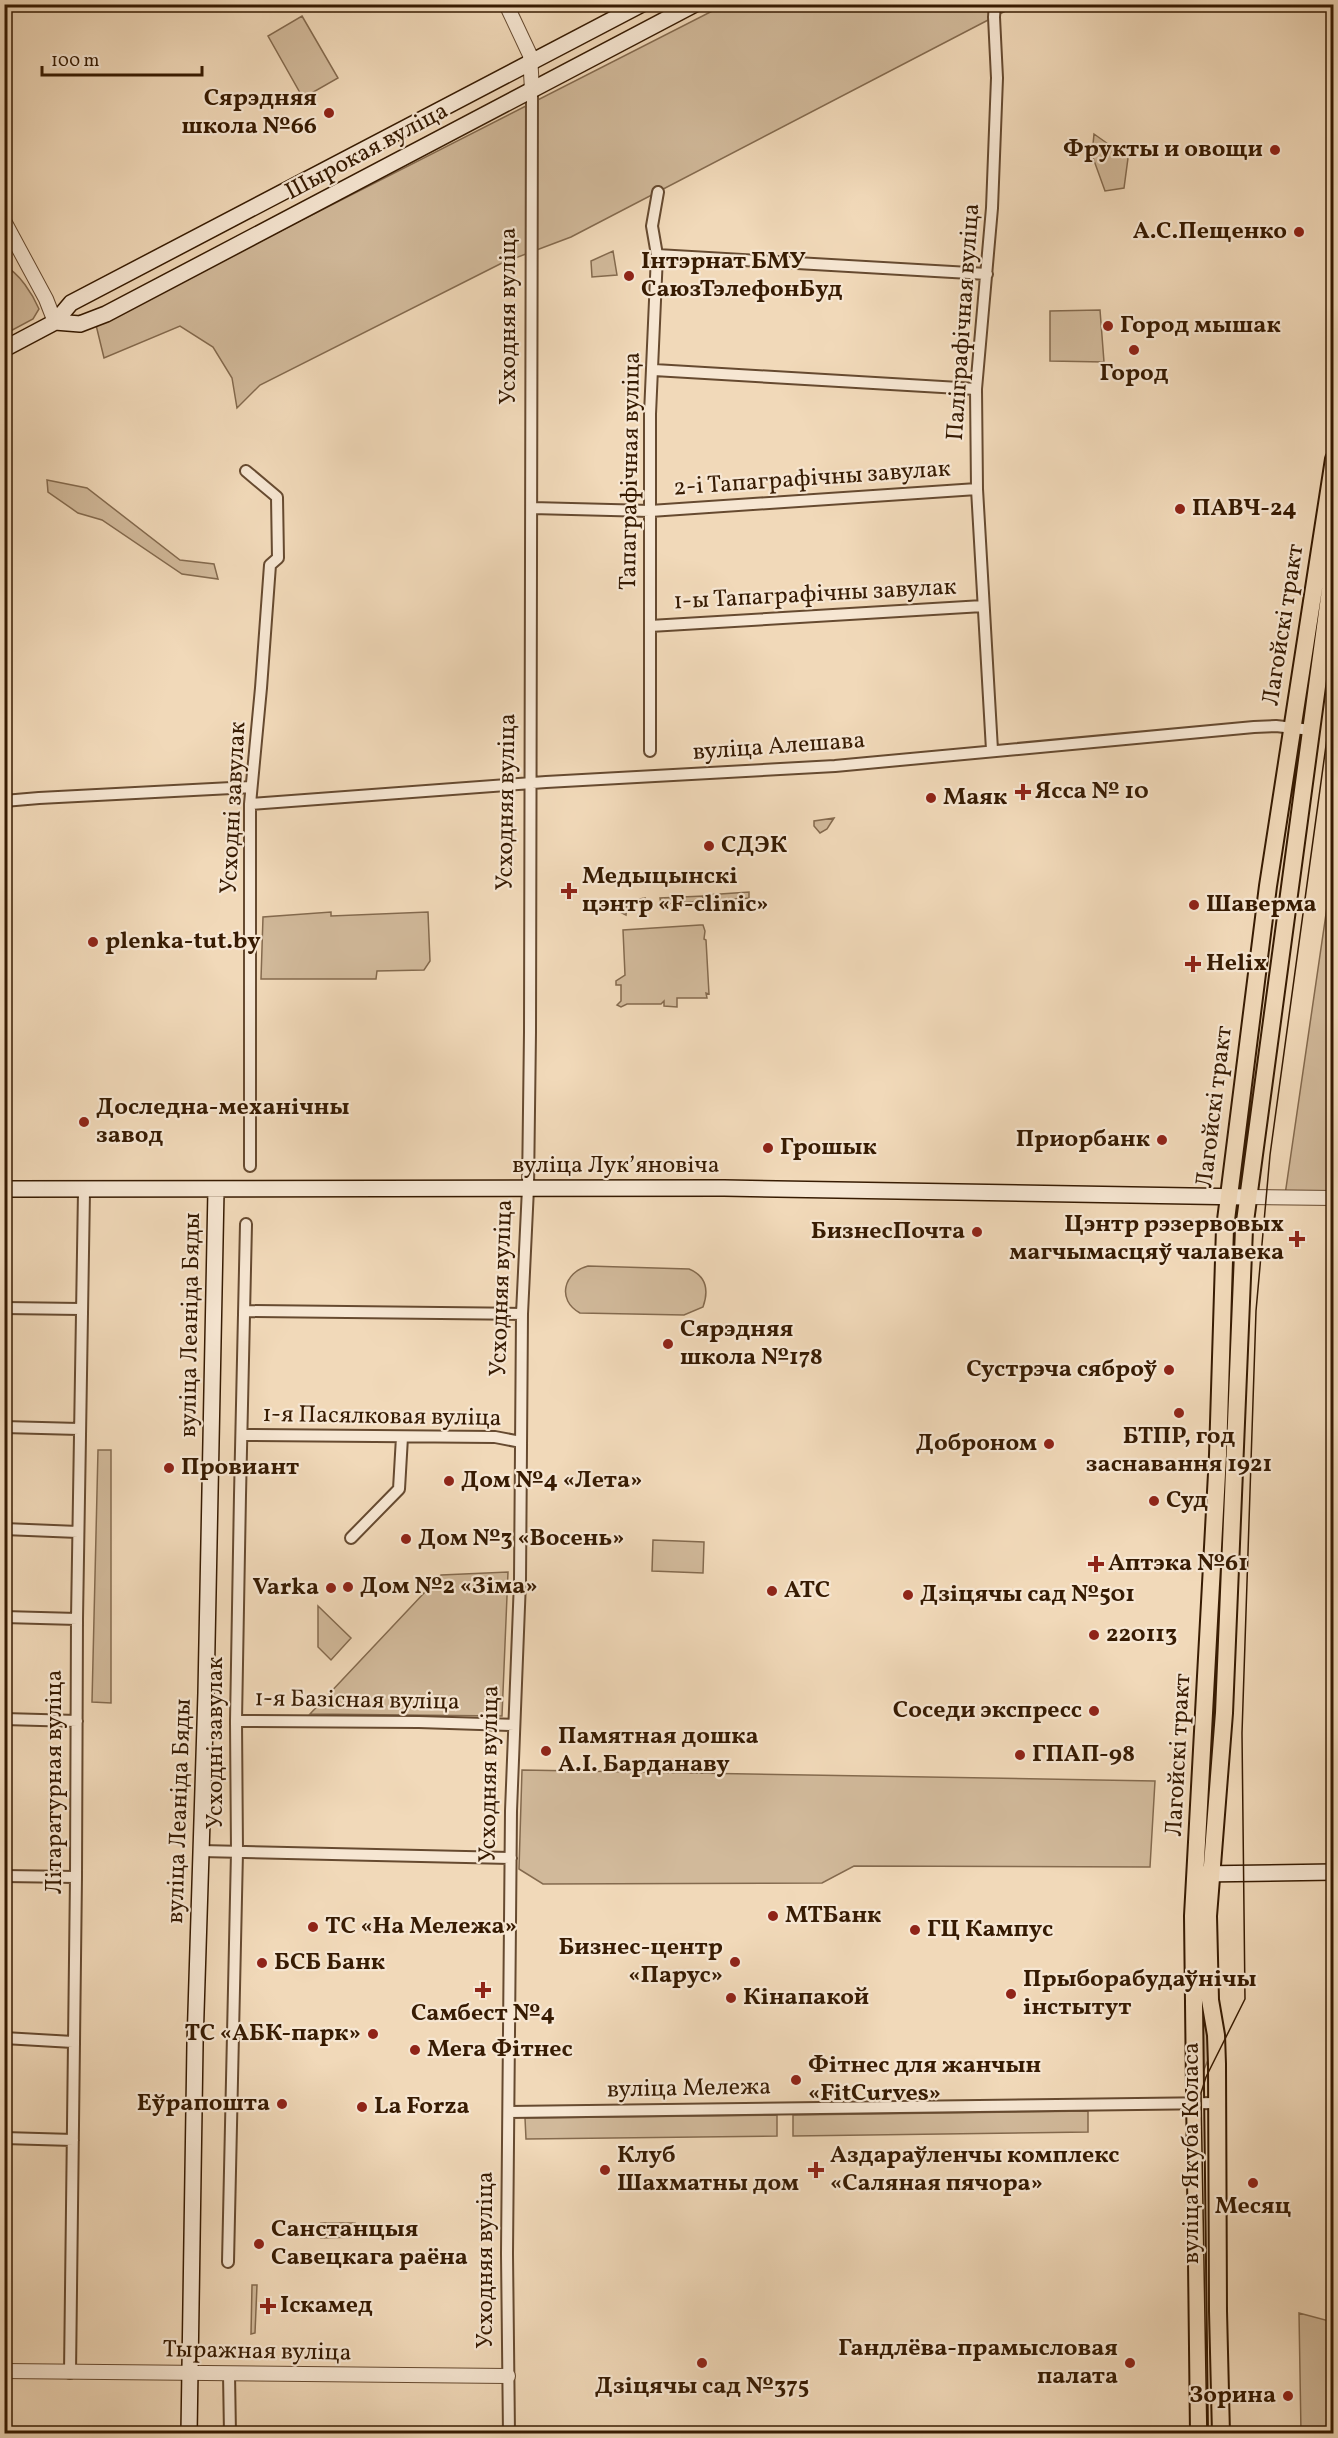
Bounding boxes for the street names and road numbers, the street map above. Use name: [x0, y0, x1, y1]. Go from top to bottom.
street label: Шырокая вуліца: [279, 95, 455, 209]
street label: Паліграфічная вуліца: [939, 202, 989, 442]
street label: Усходняя вуліца: [492, 227, 526, 405]
street label: Тапаграфічная вуліца: [612, 352, 650, 590]
street label: 2-і Тапаграфічны завулак: [672, 452, 952, 506]
street label: Лагойскі тракт: [1254, 542, 1314, 708]
street label: 1-ы Тапаграфічны завулак: [673, 571, 958, 619]
street label: Усходняя вуліца: [488, 713, 526, 891]
street label: Усходні завулак: [213, 721, 256, 895]
street label: вуліца Алешава: [692, 724, 866, 770]
street label: Лагойскі тракт: [1188, 1024, 1242, 1190]
street label: вуліца Лукʼяновіча: [512, 1149, 720, 1183]
street label: Усходняя вуліца: [482, 1199, 522, 1377]
street label: вуліца Леаніда Бяды: [172, 1212, 210, 1438]
street label: 1-я Пасялковая вуліца: [262, 1398, 502, 1436]
street label: Усходні завулак: [199, 1656, 233, 1829]
street label: Літаратурная вуліца: [38, 1670, 72, 1894]
street label: Лагойскі тракт: [1158, 1673, 1200, 1837]
street label: 1-я Базісная вуліца: [254, 1682, 460, 1720]
street label: Усходняя вуліца: [471, 1685, 509, 1863]
street label: вуліца Леаніда Бяды: [159, 1698, 201, 1924]
street label: вуліца Якуба Коласа: [1175, 2042, 1209, 2264]
street label: вуліца Мележа: [607, 2071, 771, 2107]
street label: Усходняя вуліца: [469, 2171, 503, 2349]
street label: Тыражная вуліца: [162, 2333, 352, 2371]

